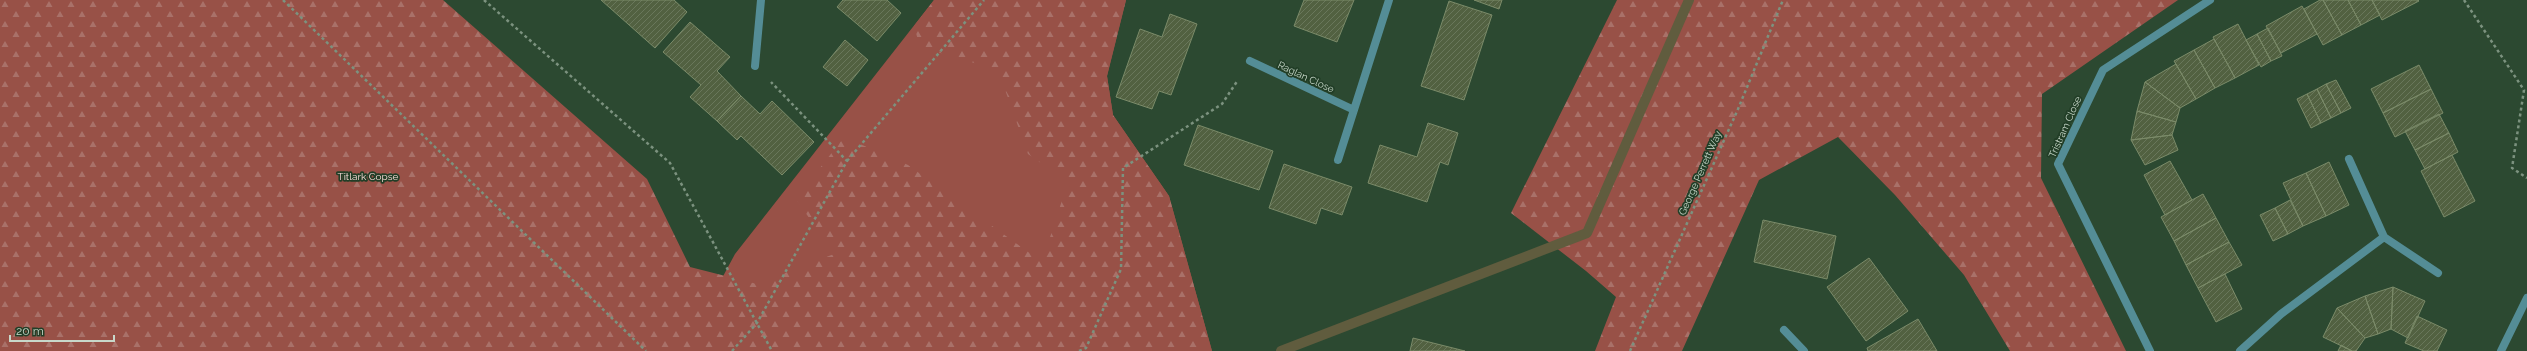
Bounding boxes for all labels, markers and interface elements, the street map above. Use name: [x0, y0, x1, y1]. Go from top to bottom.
street label: Raglan Close: [1276, 59, 1336, 95]
street label: Tristram Close: [2047, 95, 2083, 159]
street label: George Perrett Way: [1676, 129, 1724, 217]
park label: Titlark Copse: [338, 171, 399, 182]
scale bar: [10, 317, 114, 343]
text: 20 m: [16, 324, 44, 338]

